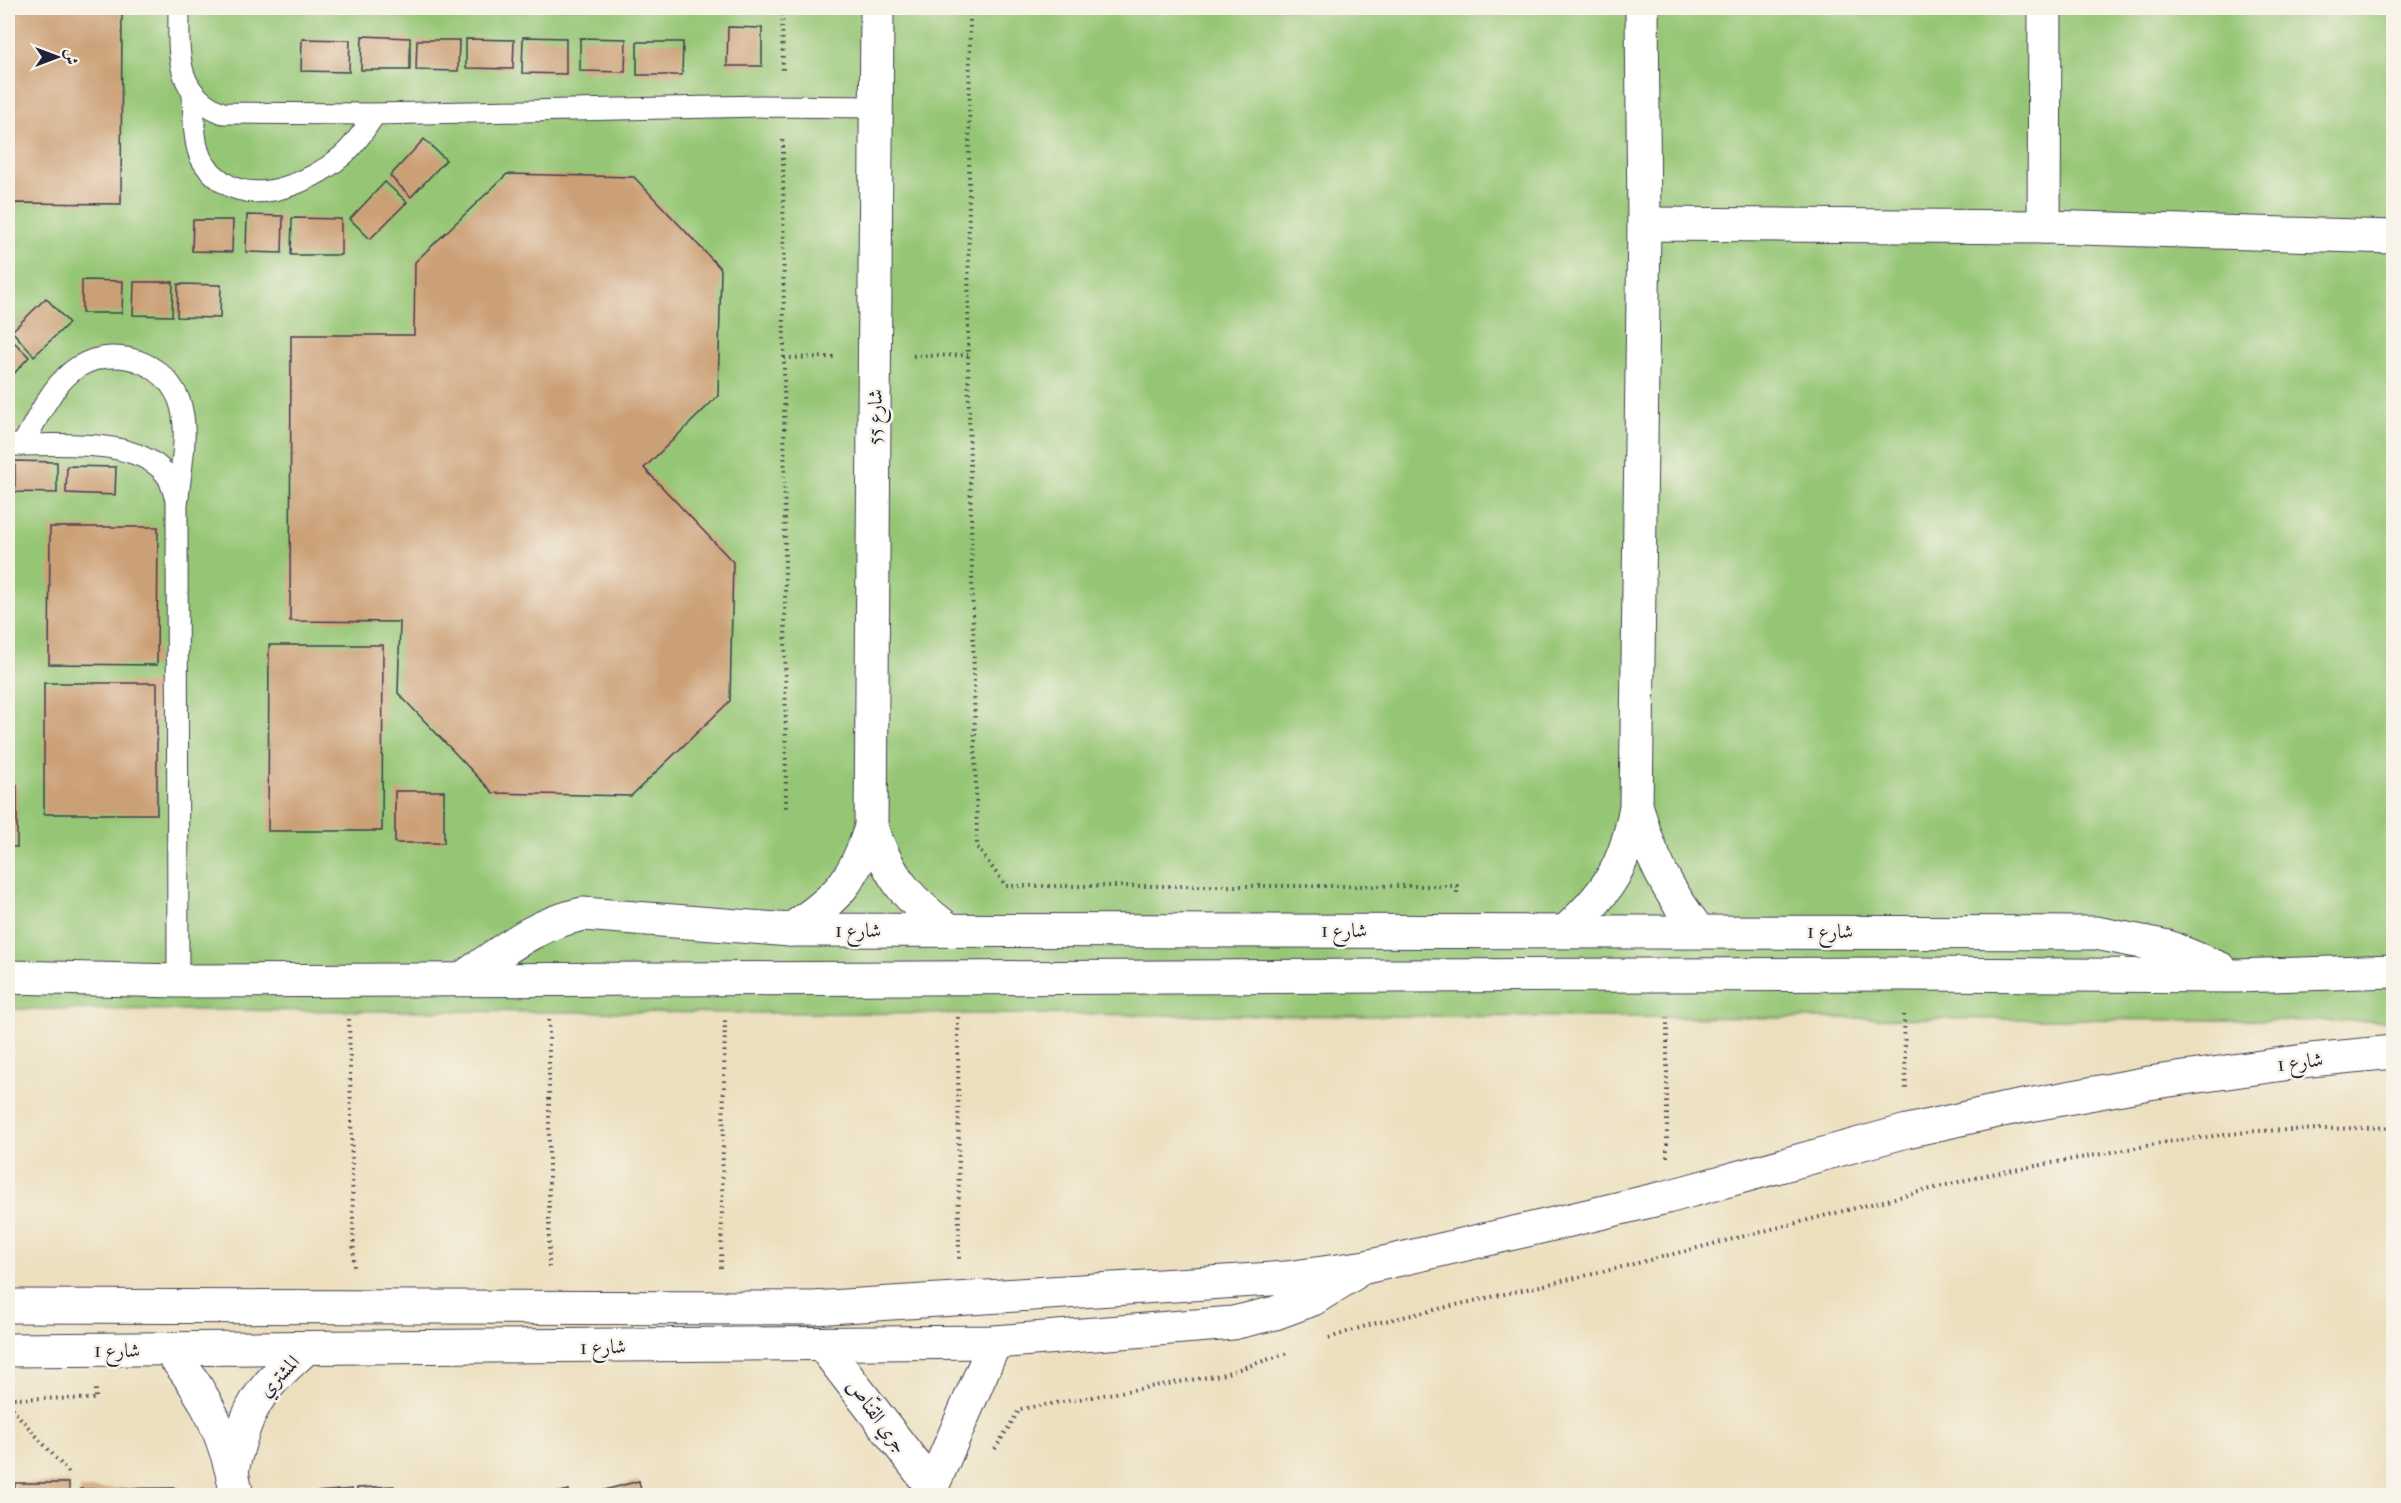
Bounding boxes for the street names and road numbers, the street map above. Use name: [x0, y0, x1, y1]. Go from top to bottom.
street label: شارع 55: [863, 389, 893, 445]
street label: شارع 1: [835, 919, 881, 948]
street label: شارع 1: [1321, 919, 1367, 948]
street label: شارع 1: [1807, 920, 1853, 949]
street label: شارع 1: [2276, 1048, 2325, 1082]
street label: شارع 1: [580, 1335, 626, 1365]
street label: شارع 1: [94, 1339, 140, 1368]
street label: المشتري: [254, 1350, 307, 1404]
street label: جري القنّاص: [839, 1373, 915, 1460]

